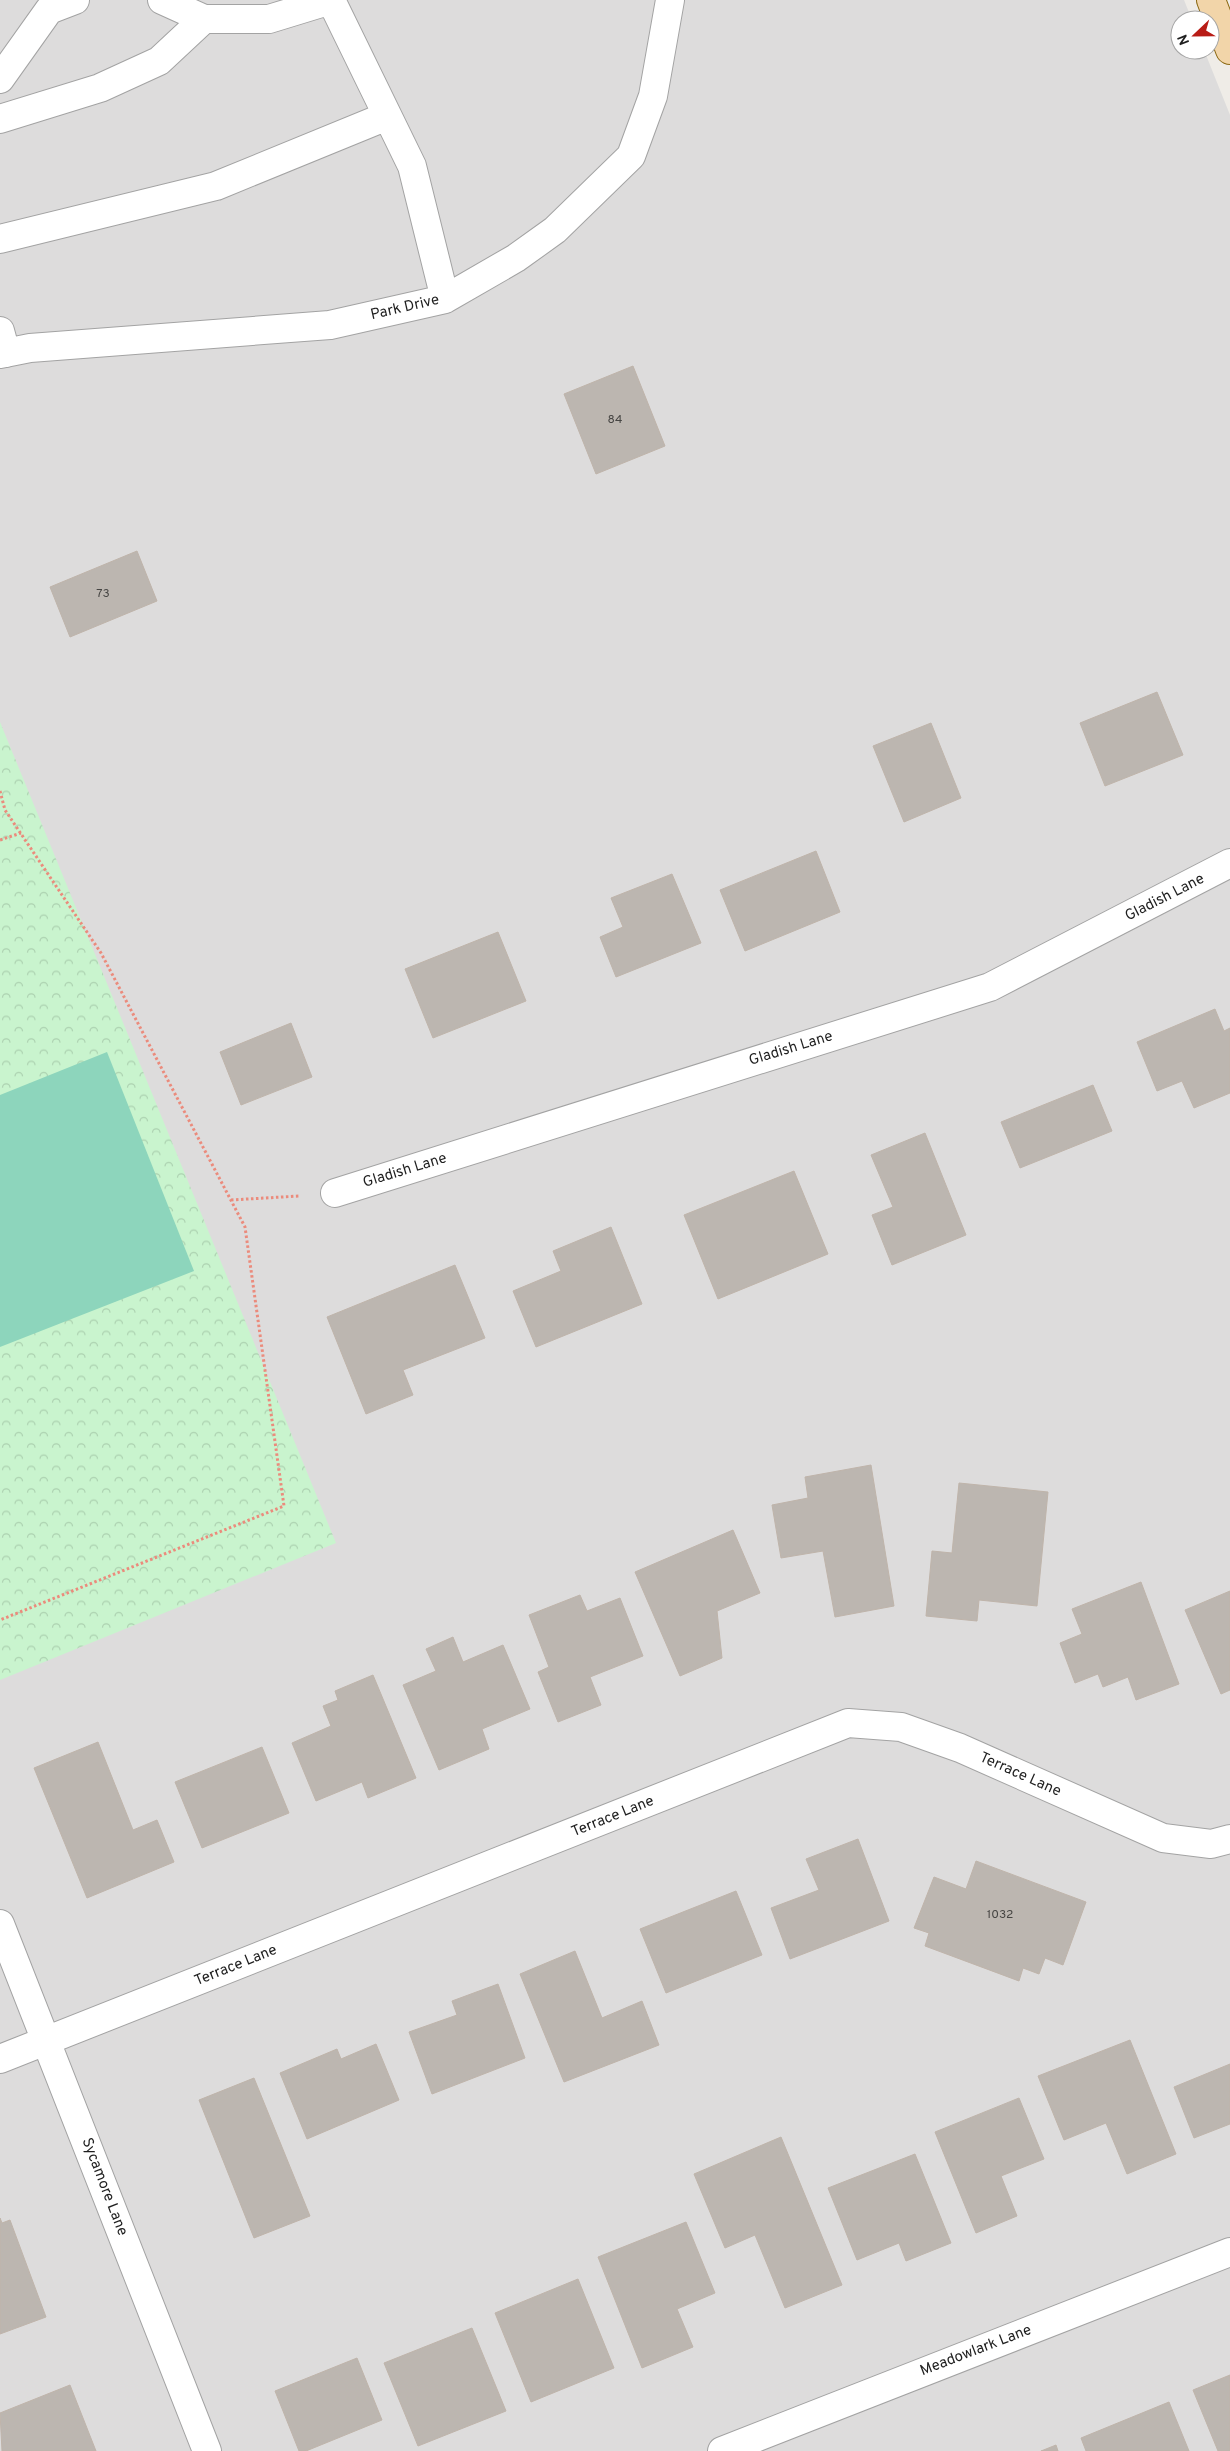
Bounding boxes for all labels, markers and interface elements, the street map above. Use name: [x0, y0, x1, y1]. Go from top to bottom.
north arrow: [1170, 10, 1220, 60]
text: N: [1175, 31, 1194, 47]
street label: Park Drive: [369, 291, 441, 325]
house number: 84: [608, 412, 622, 428]
house number: 73: [96, 586, 110, 602]
street label: Gladish Lane: [1122, 870, 1208, 926]
street label: Gladish Lane: [747, 1027, 835, 1071]
street label: Gladish Lane: [361, 1149, 449, 1193]
street label: Terrace Lane: [976, 1749, 1064, 1801]
street label: Terrace Lane: [569, 1792, 657, 1842]
house number: 1032: [987, 1907, 1013, 1923]
street label: Terrace Lane: [192, 1941, 280, 1991]
street label: Sycamore Lane: [77, 2135, 131, 2239]
street label: Meadowlark Lane: [917, 2321, 1035, 2381]

